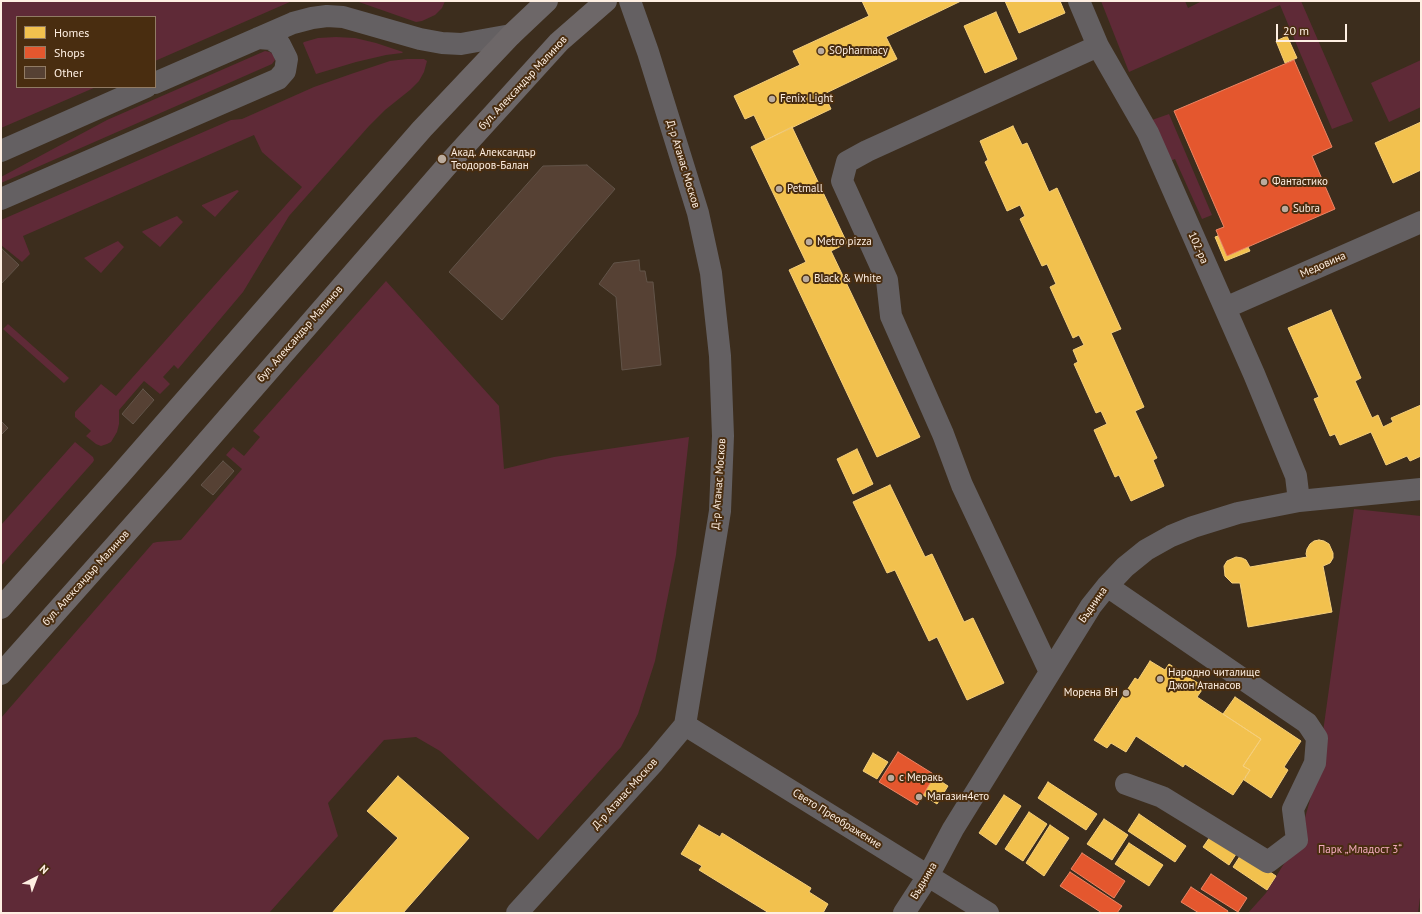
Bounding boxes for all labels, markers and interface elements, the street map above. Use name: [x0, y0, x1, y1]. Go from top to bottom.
legend: [16, 16, 156, 88]
scale bar: [1278, 16, 1349, 42]
text: 20 m: [1283, 23, 1309, 38]
text: Homes: [54, 25, 89, 40]
street label: бул. Александър Малинов: [476, 33, 570, 133]
place label: SOpharmacy: [829, 44, 888, 58]
text: Shops: [54, 45, 85, 60]
marker: SOpharmacy: [816, 46, 826, 56]
text: Other: [54, 65, 83, 80]
place label: Fenix Light: [780, 92, 833, 106]
marker: Fenix Light: [767, 94, 777, 104]
street label: Д-р Атанас Москов: [663, 118, 703, 210]
place label: Акад. Александър Теодоров-Балан: [451, 146, 536, 172]
marker: Акад. Александър Теодоров-Балан: [436, 153, 448, 165]
place label: Фантастико: [1272, 175, 1328, 189]
marker: Фантастико: [1259, 177, 1269, 187]
place label: Petmall: [787, 182, 823, 196]
marker: Petmall: [774, 184, 784, 194]
place label: Subra: [1293, 202, 1320, 216]
marker: Subra: [1280, 204, 1290, 214]
street label: 102-ра: [1185, 230, 1211, 266]
place label: Metro pizza: [817, 235, 872, 249]
marker: Metro pizza: [804, 237, 814, 247]
street label: Медовина: [1298, 249, 1348, 281]
place label: Black & White: [814, 272, 881, 286]
marker: Black & White: [801, 274, 811, 284]
street label: бул. Александър Малинов: [254, 283, 346, 385]
street label: Д-р Атанас Москов: [709, 438, 729, 530]
street label: бул. Александър Малинов: [40, 528, 132, 628]
street label: Бъднина: [1076, 585, 1110, 625]
place label: Народно читалище Джон Атанасов: [1168, 666, 1260, 692]
marker: Народно читалище Джон Атанасов: [1155, 674, 1165, 684]
place label: Морена ВН: [1064, 686, 1118, 700]
marker: Морена ВН: [1121, 688, 1131, 698]
street label: Д-р Атанас Москов: [590, 756, 660, 832]
place label: с Меракь: [899, 771, 943, 785]
marker: с Меракь: [886, 773, 896, 783]
street label: Свето Преображение: [790, 786, 884, 852]
place label: Магазин4ето: [927, 790, 989, 804]
marker: Магазин4ето: [914, 792, 924, 802]
park label: Парк „Младост 3“: [1318, 843, 1402, 857]
north arrow: [16, 858, 56, 898]
street label: Бъднина: [908, 860, 940, 902]
text: N: [37, 861, 51, 877]

